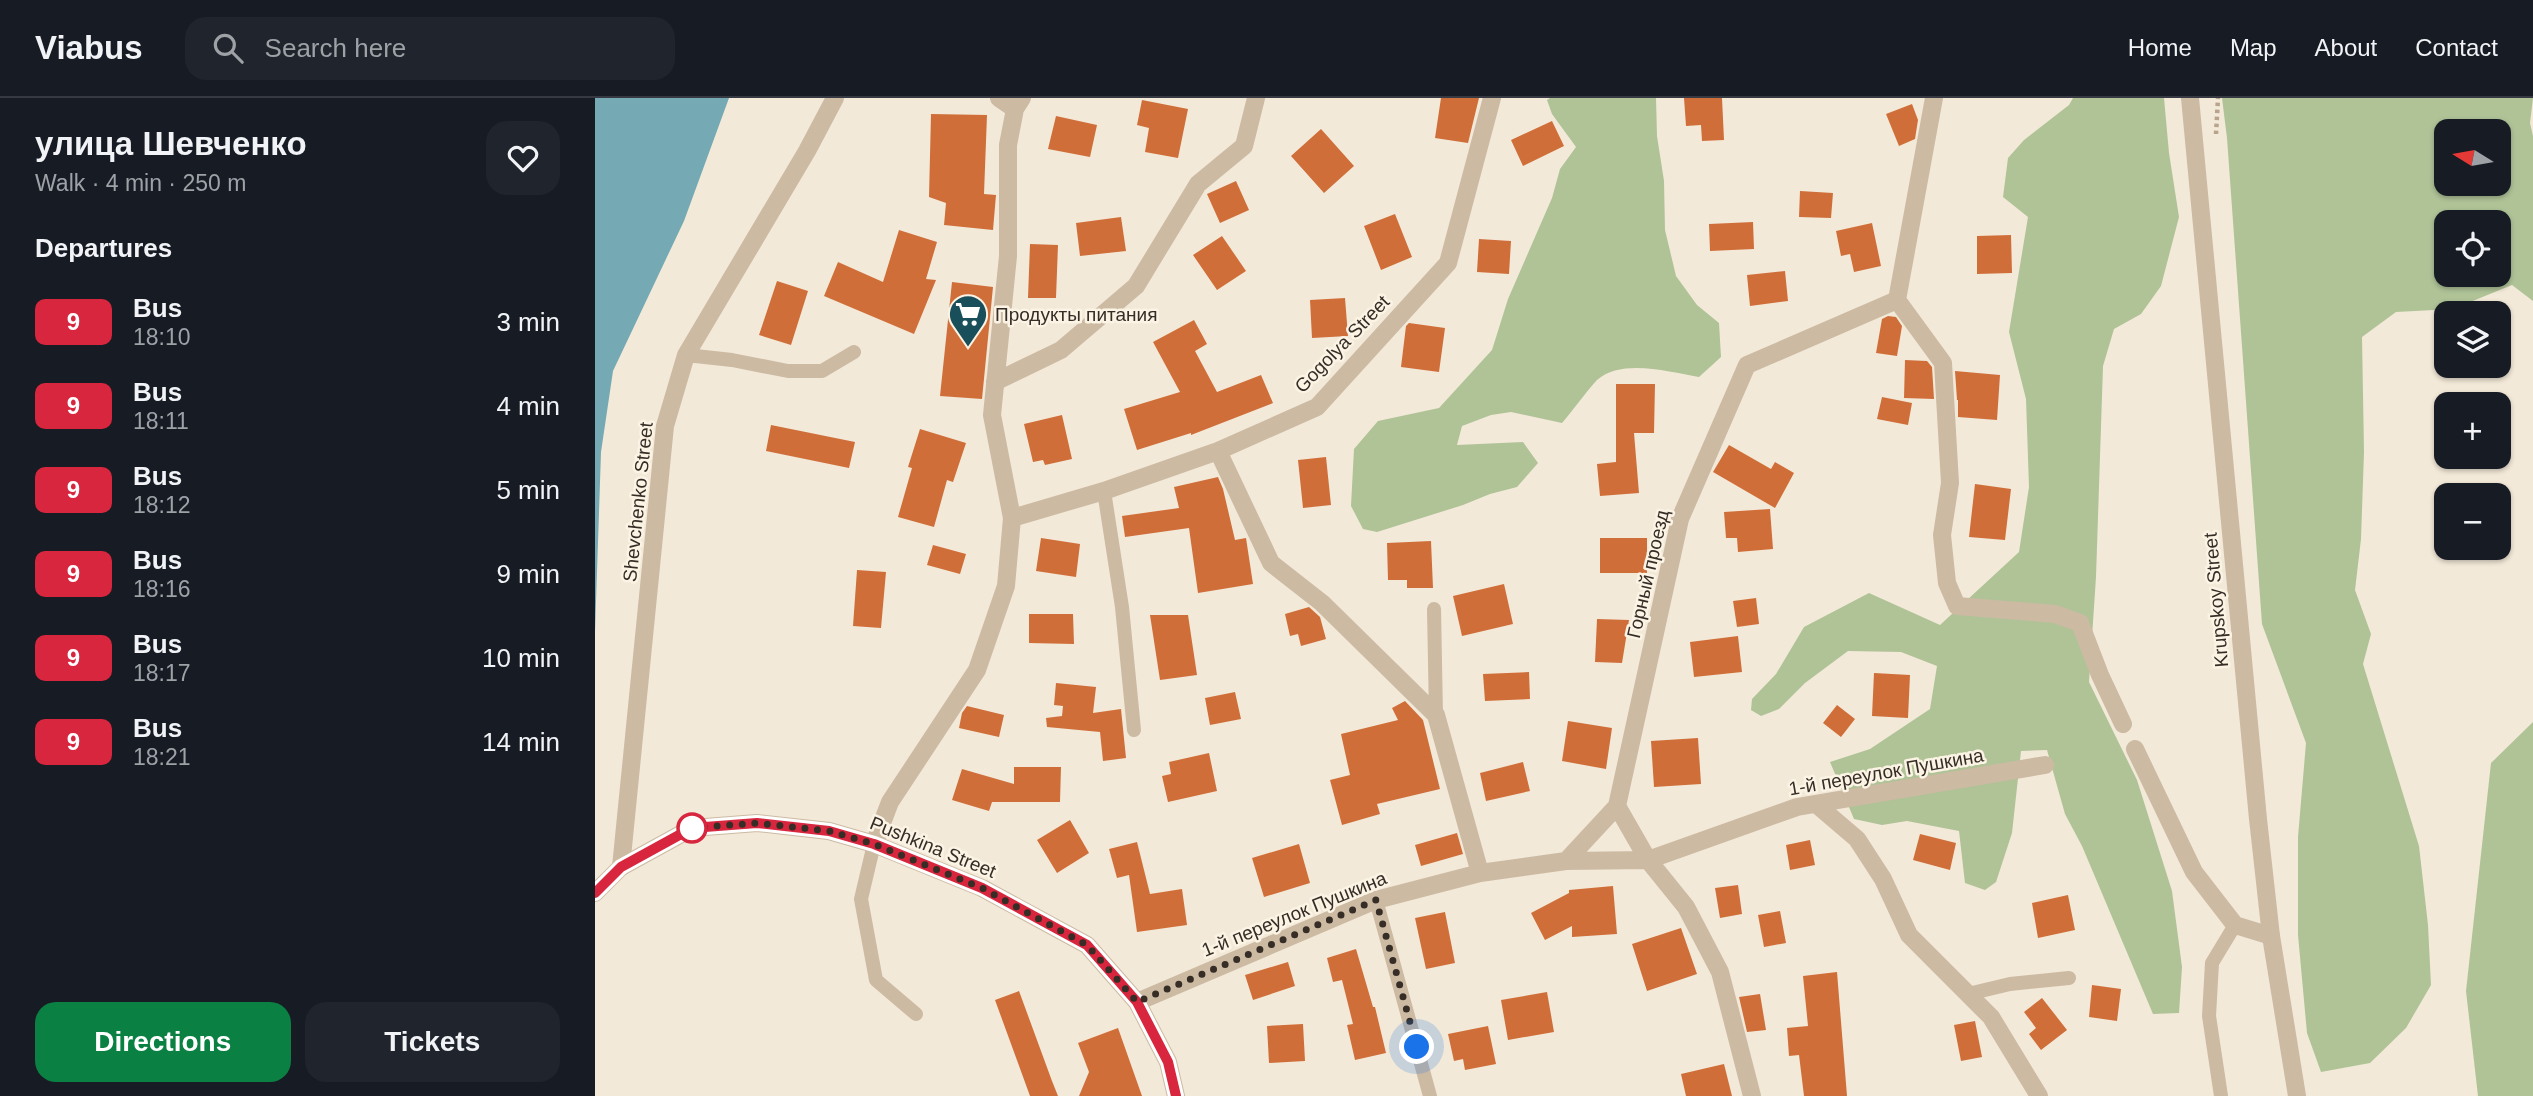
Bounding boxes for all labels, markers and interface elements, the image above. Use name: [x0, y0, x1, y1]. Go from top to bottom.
search box: [185, 17, 675, 80]
text: Viabus: [35, 29, 143, 66]
icon: search: [209, 29, 247, 67]
text: Search here: [265, 33, 406, 63]
text: Home: [2128, 34, 2192, 61]
text: Map: [2230, 34, 2277, 61]
text: About: [2315, 34, 2377, 61]
text: Contact: [2415, 34, 2498, 61]
north arrow: [2434, 119, 2511, 196]
map controls: [2434, 119, 2511, 560]
button: heart: [486, 121, 560, 195]
text: улица Шевченко: [35, 125, 307, 162]
text: Walk · 4 min · 250 m: [35, 170, 246, 196]
button: locate: [2434, 210, 2511, 287]
text: Departures: [35, 233, 172, 263]
street label: Gogolya Street: [1290, 291, 1394, 397]
text: Bus: [133, 293, 182, 323]
supermarket icon: Продукты питания: [947, 293, 989, 348]
button: layers: [2434, 301, 2511, 378]
place label: Продукты питания: [995, 304, 1157, 325]
text: 3 min: [496, 307, 560, 337]
text: 9: [67, 308, 80, 335]
text: 18:10: [133, 324, 191, 350]
text: Bus: [133, 377, 182, 407]
text: 4 min: [496, 391, 560, 421]
text: 9: [67, 392, 80, 419]
button: +: [2434, 392, 2511, 469]
text: 18:11: [133, 408, 189, 434]
street label: Shevchenko Street: [619, 420, 657, 583]
text: Bus: [133, 461, 182, 491]
text: 5 min: [496, 475, 560, 505]
text: 9: [67, 476, 80, 503]
button: −: [2434, 483, 2511, 560]
text: 18:12: [133, 492, 191, 518]
street label: Горный проезд: [1623, 508, 1673, 640]
street label: Krupskoy Street: [2200, 531, 2232, 668]
text: Bus: [133, 545, 182, 575]
text: 9 min: [496, 559, 560, 589]
text: 9: [67, 560, 80, 587]
text: 18:16: [133, 576, 191, 602]
text: Bus: [133, 629, 182, 659]
text: 10 min: [482, 643, 560, 673]
text: 9: [67, 644, 80, 671]
text: 18:17: [133, 660, 191, 686]
text: Bus: [133, 713, 182, 743]
text: 14 min: [482, 727, 560, 757]
text: 9: [67, 728, 80, 755]
text: 18:21: [133, 744, 191, 770]
street label: 1-й переулок Пушкина: [1787, 744, 1985, 799]
street label: Pushkina Street: [867, 812, 1000, 882]
unlabelled marker: [677, 813, 707, 843]
street label: 1-й переулок Пушкина: [1199, 867, 1390, 961]
button: Directions: [35, 1002, 291, 1082]
button: Tickets: [305, 1002, 560, 1082]
your location: [1399, 1029, 1434, 1064]

